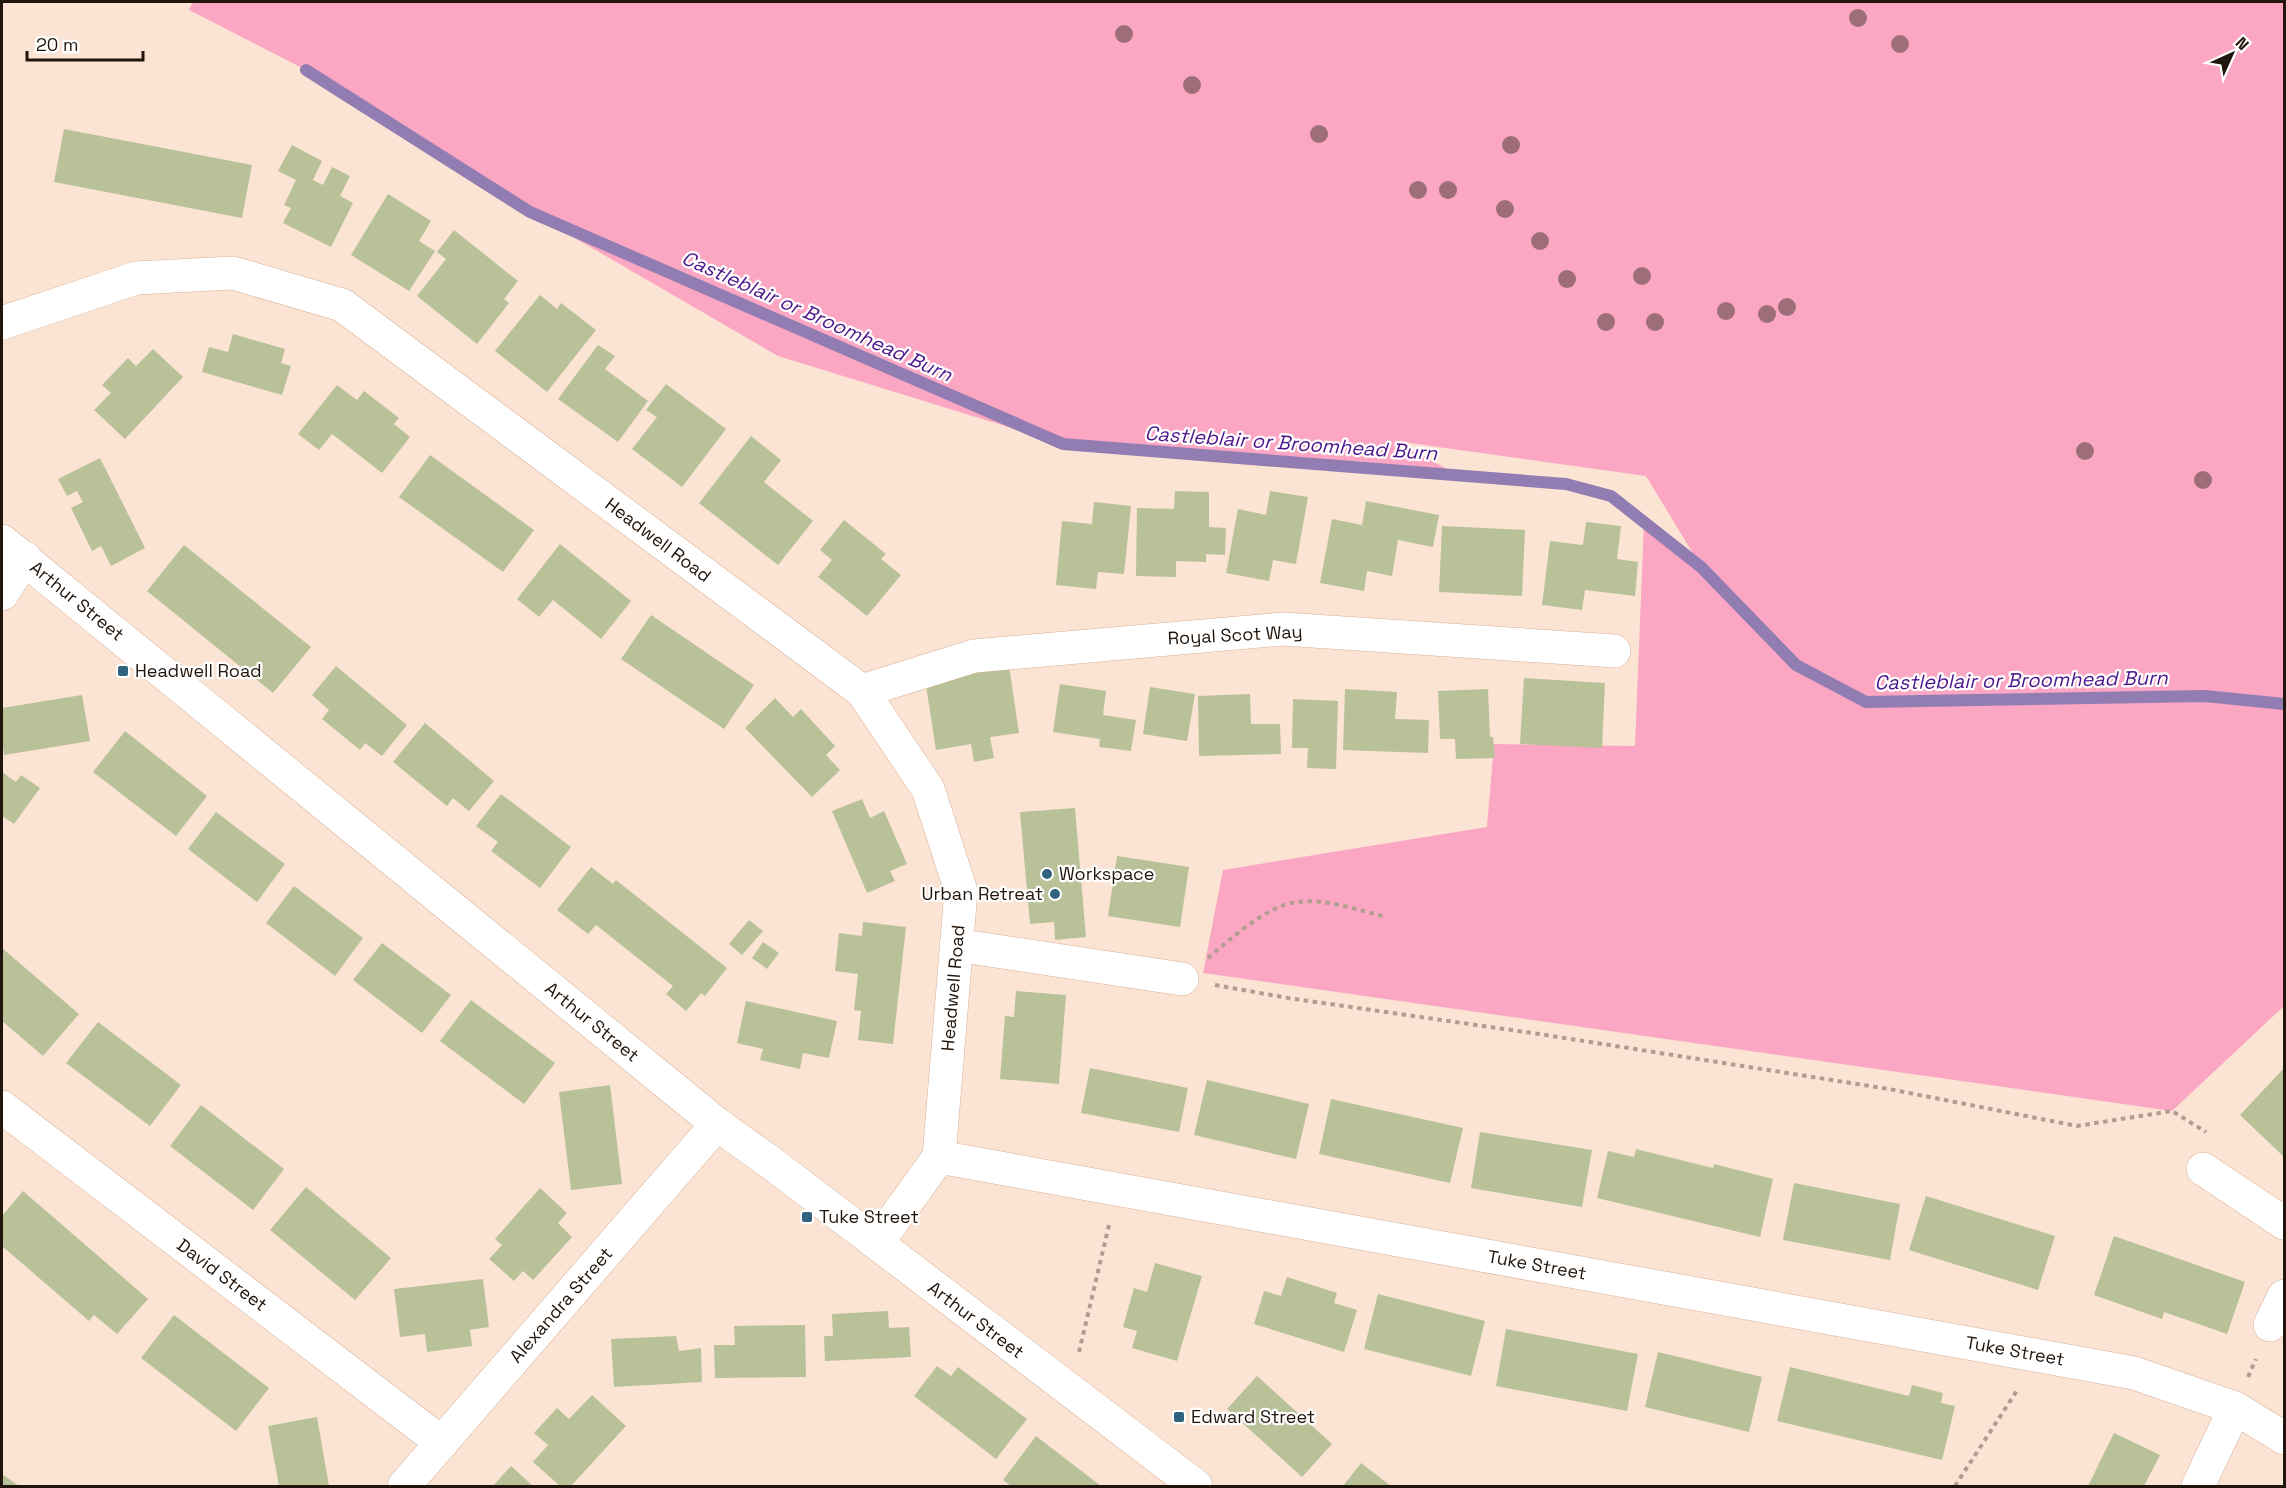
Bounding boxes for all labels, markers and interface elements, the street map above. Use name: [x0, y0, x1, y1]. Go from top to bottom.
scale bar: [27, 24, 142, 62]
north arrow: [2202, 24, 2262, 84]
text: 20 m: [36, 33, 79, 56]
text: N: [2231, 33, 2253, 55]
water label: Castleblair or Broomhead Burn: [678, 244, 957, 388]
water label: Castleblair or Broomhead Burn: [1144, 420, 1439, 466]
street label: Headwell Road: [601, 492, 716, 587]
street label: Arthur Street: [25, 556, 129, 646]
street label: Royal Scot Way: [1167, 619, 1303, 650]
place label: Headwell Road: [135, 659, 262, 682]
marker: Headwell Road: [116, 664, 130, 678]
water label: Castleblair or Broomhead Burn: [1874, 664, 2169, 696]
place label: Workspace: [1059, 862, 1154, 885]
marker: Workspace: [1040, 867, 1054, 881]
place label: Urban Retreat: [922, 882, 1043, 905]
marker: Urban Retreat: [1048, 887, 1062, 901]
street label: Headwell Road: [936, 924, 969, 1052]
street label: Arthur Street: [540, 977, 644, 1067]
place label: Tuke Street: [819, 1205, 919, 1228]
marker: Tuke Street: [800, 1210, 814, 1224]
street label: David Street: [173, 1233, 272, 1316]
street label: Alexandra Street: [504, 1242, 617, 1367]
street label: Tuke Street: [1486, 1245, 1588, 1284]
street label: Arthur Street: [924, 1276, 1029, 1363]
street label: Tuke Street: [1964, 1331, 2066, 1370]
place label: Edward Street: [1191, 1405, 1315, 1428]
marker: Edward Street: [1172, 1410, 1186, 1424]

